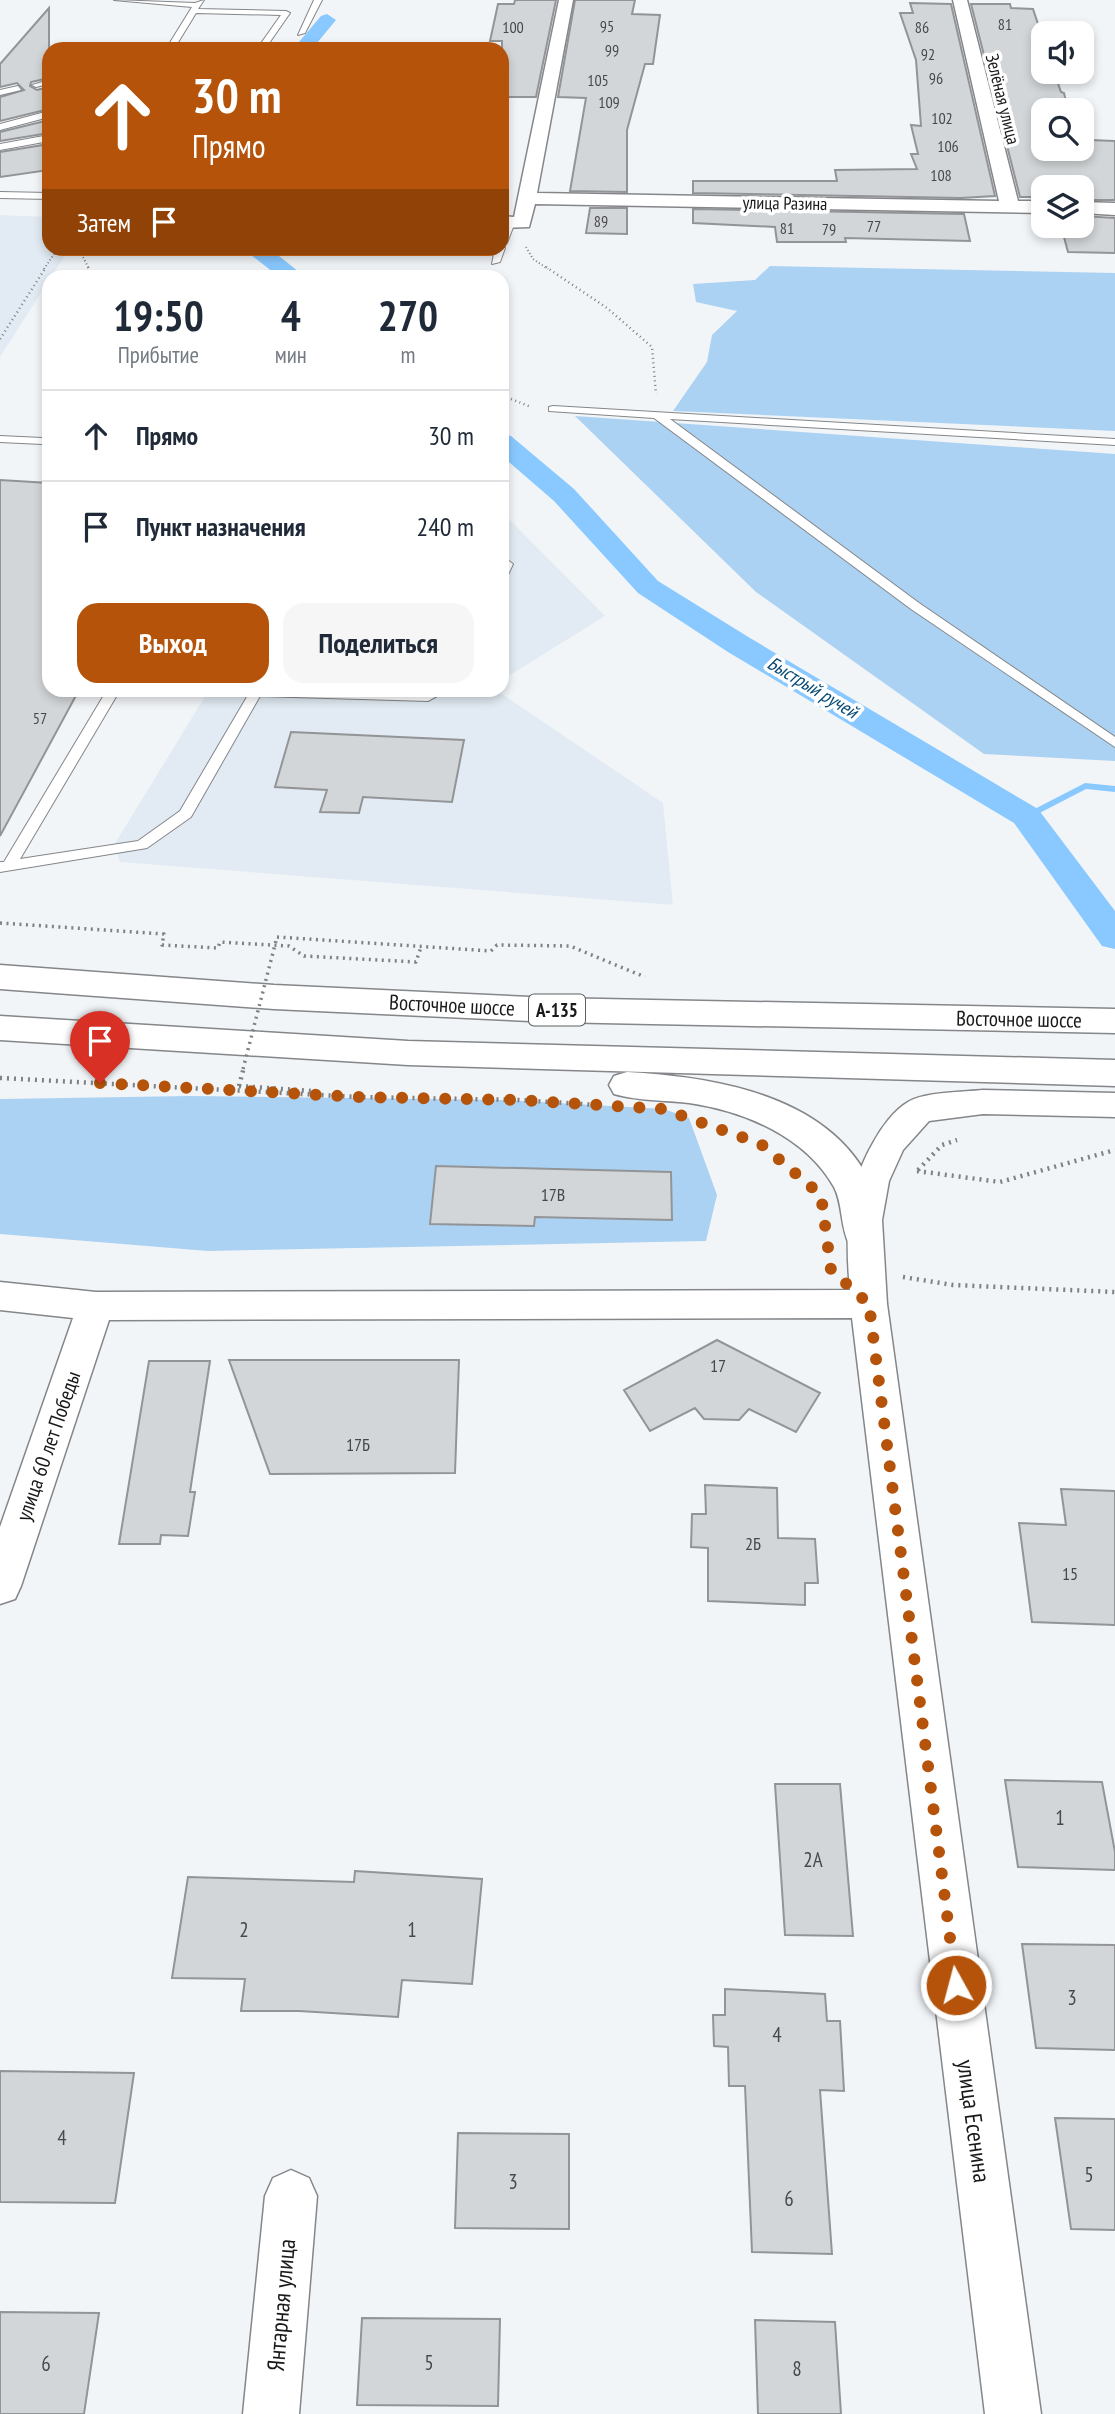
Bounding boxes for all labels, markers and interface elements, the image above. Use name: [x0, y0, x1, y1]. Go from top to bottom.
house number: 81: [998, 14, 1012, 34]
house number: 95: [600, 16, 614, 36]
house number: 100: [502, 17, 524, 37]
house number: 86: [915, 17, 929, 37]
map controls: [1031, 21, 1094, 238]
button: sound: [1031, 21, 1094, 84]
house number: 99: [605, 40, 619, 60]
house number: 92: [921, 44, 935, 64]
street label: Зелёная улица: [981, 51, 1025, 147]
text: 30 m: [192, 63, 281, 127]
house number: 96: [929, 68, 943, 88]
icon: ahead: [77, 70, 168, 161]
house number: 105: [587, 70, 609, 90]
house number: 109: [598, 92, 620, 112]
button: search: [1031, 98, 1094, 161]
house number: 102: [931, 108, 953, 128]
text: Прямо: [192, 125, 266, 167]
house number: 106: [937, 136, 959, 156]
house number: 108: [930, 165, 952, 185]
button: layers: [1031, 175, 1094, 238]
street label: улица Разина: [742, 191, 828, 215]
icon: arrive: [145, 203, 183, 241]
text: Затем: [77, 206, 131, 239]
house number: 89: [594, 211, 608, 231]
house number: 77: [867, 216, 881, 236]
house number: 81: [780, 218, 794, 238]
house number: 79: [822, 219, 836, 239]
text: 19:50: [113, 288, 204, 343]
text: 4: [281, 288, 301, 343]
text: 270: [378, 288, 438, 343]
text: Прибытие: [118, 340, 199, 369]
text: мин: [275, 340, 307, 369]
text: m: [400, 340, 415, 369]
icon: ahead: [77, 417, 115, 455]
text: Прямо: [136, 419, 198, 452]
text: 30 m: [428, 419, 474, 452]
icon: arrive: [77, 508, 115, 546]
text: Пункт назначения: [136, 510, 306, 543]
text: 240 m: [416, 510, 474, 543]
button: Выход: [77, 603, 269, 683]
button: Поделиться: [283, 603, 474, 683]
water label: Быстрый ручей: [763, 651, 864, 724]
house number: 57: [33, 708, 47, 728]
street label: Восточное шоссе: [388, 988, 516, 1022]
road number: А-135: [529, 994, 585, 1026]
street label: Восточное шоссе: [956, 1004, 1082, 1034]
pin: [70, 1011, 130, 1083]
icon: arrive: [81, 1022, 119, 1060]
house number: 17В: [541, 1183, 565, 1206]
house number: 17: [710, 1354, 726, 1377]
street label: улица 60 лет Победы: [10, 1367, 86, 1525]
house number: 17Б: [346, 1433, 370, 1456]
house number: 2Б: [745, 1532, 761, 1555]
house number: 15: [1062, 1562, 1078, 1585]
house number: 1: [1055, 1804, 1065, 1831]
house number: 2А: [803, 1846, 823, 1873]
house number: 2: [239, 1916, 249, 1943]
house number: 1: [407, 1916, 417, 1943]
position arrow: [919, 1948, 993, 2022]
house number: 3: [1067, 1984, 1077, 2011]
house number: 4: [772, 2021, 782, 2048]
street label: улица Есенина: [950, 2058, 998, 2184]
house number: 4: [57, 2124, 67, 2151]
house number: 5: [1084, 2161, 1094, 2188]
house number: 3: [508, 2168, 518, 2195]
house number: 6: [784, 2185, 794, 2212]
street label: Янтарная улица: [260, 2238, 302, 2372]
house number: 5: [424, 2349, 434, 2376]
house number: 6: [41, 2350, 51, 2377]
house number: 8: [792, 2355, 802, 2382]

